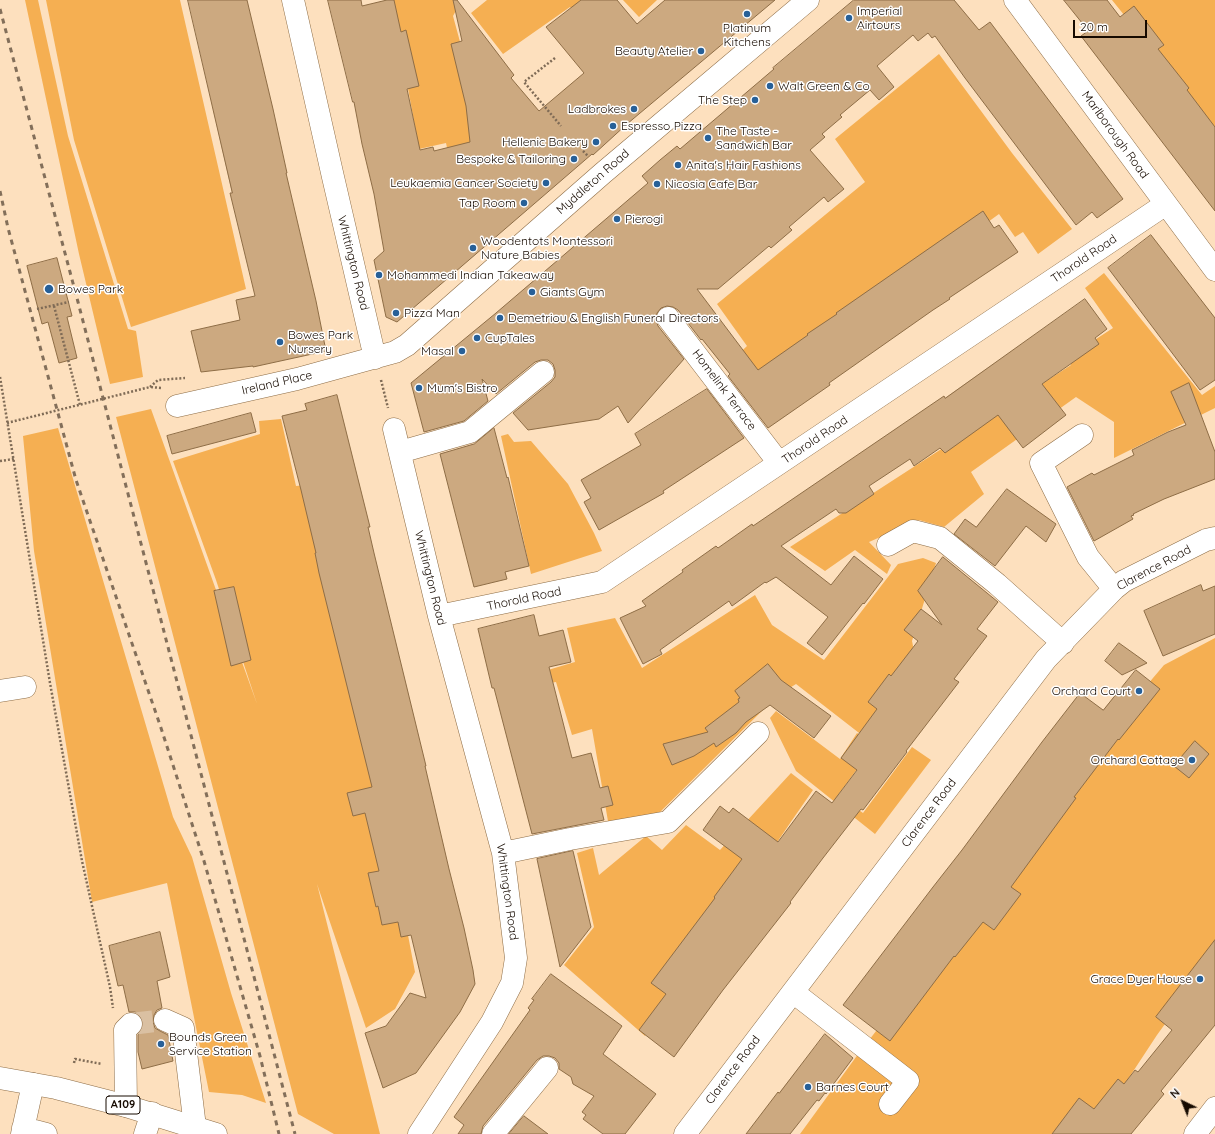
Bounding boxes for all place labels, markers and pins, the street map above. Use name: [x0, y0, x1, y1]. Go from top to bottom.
place label: Imperial Airtours: [857, 4, 902, 32]
marker: Platinum Kitchens: [742, 9, 752, 19]
marker: Imperial Airtours: [844, 13, 854, 23]
place label: Platinum Kitchens: [723, 21, 771, 49]
place label: Beauty Atelier: [615, 44, 693, 58]
marker: Beauty Atelier: [696, 46, 706, 56]
place label: Walt Green & Co: [778, 79, 870, 93]
marker: Walt Green & Co: [765, 81, 775, 91]
place label: The Step: [698, 93, 747, 107]
marker: The Step: [750, 95, 760, 105]
place label: Ladbrokes: [568, 102, 626, 116]
marker: Ladbrokes: [629, 104, 639, 114]
place label: Espresso Pizza: [621, 119, 702, 133]
marker: Espresso Pizza: [608, 121, 618, 131]
place label: The Taste - Sandwich Bar: [716, 124, 792, 152]
marker: The Taste - Sandwich Bar: [703, 133, 713, 143]
place label: Hellenic Bakery: [502, 135, 588, 149]
marker: Hellenic Bakery: [591, 137, 601, 147]
place label: Bespoke & Tailoring: [456, 152, 566, 166]
marker: Bespoke & Tailoring: [569, 154, 579, 164]
place label: Anita's Hair Fashions: [686, 158, 801, 172]
marker: Anita's Hair Fashions: [673, 160, 683, 170]
place label: Leukaemia Cancer Society: [390, 176, 538, 190]
place label: Nicosia Cafe Bar: [665, 177, 757, 191]
marker: Leukaemia Cancer Society: [541, 178, 551, 188]
marker: Nicosia Cafe Bar: [652, 179, 662, 189]
place label: Tap Room: [459, 196, 516, 210]
marker: Tap Room: [519, 198, 529, 208]
place label: Pierogi: [625, 212, 663, 226]
marker: Pierogi: [612, 214, 622, 224]
place label: Woodentots Montessori Nature Babies: [481, 234, 613, 262]
marker: Woodentots Montessori Nature Babies: [468, 243, 478, 253]
place label: Mohammedi Indian Takeaway: [387, 268, 554, 282]
marker: Mohammedi Indian Takeaway: [374, 270, 384, 280]
place label: Bowes Park: [58, 282, 123, 296]
marker: Bowes Park: [43, 283, 55, 295]
place label: Giants Gym: [540, 285, 604, 299]
marker: Giants Gym: [527, 287, 537, 297]
place label: Pizza Man: [404, 306, 460, 320]
marker: Pizza Man: [391, 308, 401, 318]
place label: Demetriou & English Funeral Directors: [508, 311, 719, 325]
marker: Demetriou & English Funeral Directors: [495, 313, 505, 323]
place label: Bowes Park Nursery: [288, 328, 353, 356]
place label: CupTales: [485, 331, 535, 345]
marker: CupTales: [472, 333, 482, 343]
marker: Bowes Park Nursery: [275, 337, 285, 347]
place label: Masal: [421, 344, 454, 358]
marker: Masal: [457, 346, 467, 356]
place label: Mum's Bistro: [427, 381, 498, 395]
marker: Mum's Bistro: [414, 383, 424, 393]
place label: Orchard Court: [1052, 684, 1131, 698]
marker: Orchard Court: [1134, 686, 1144, 696]
place label: Orchard Cottage: [1091, 753, 1184, 767]
marker: Orchard Cottage: [1187, 755, 1197, 765]
place label: Grace Dyer House: [1090, 972, 1192, 986]
marker: Grace Dyer House: [1195, 974, 1205, 984]
place label: Bounds Green Service Station: [169, 1030, 252, 1058]
marker: Bounds Green Service Station: [156, 1039, 166, 1049]
place label: Barnes Court: [816, 1080, 889, 1094]
marker: Barnes Court: [803, 1082, 813, 1092]

